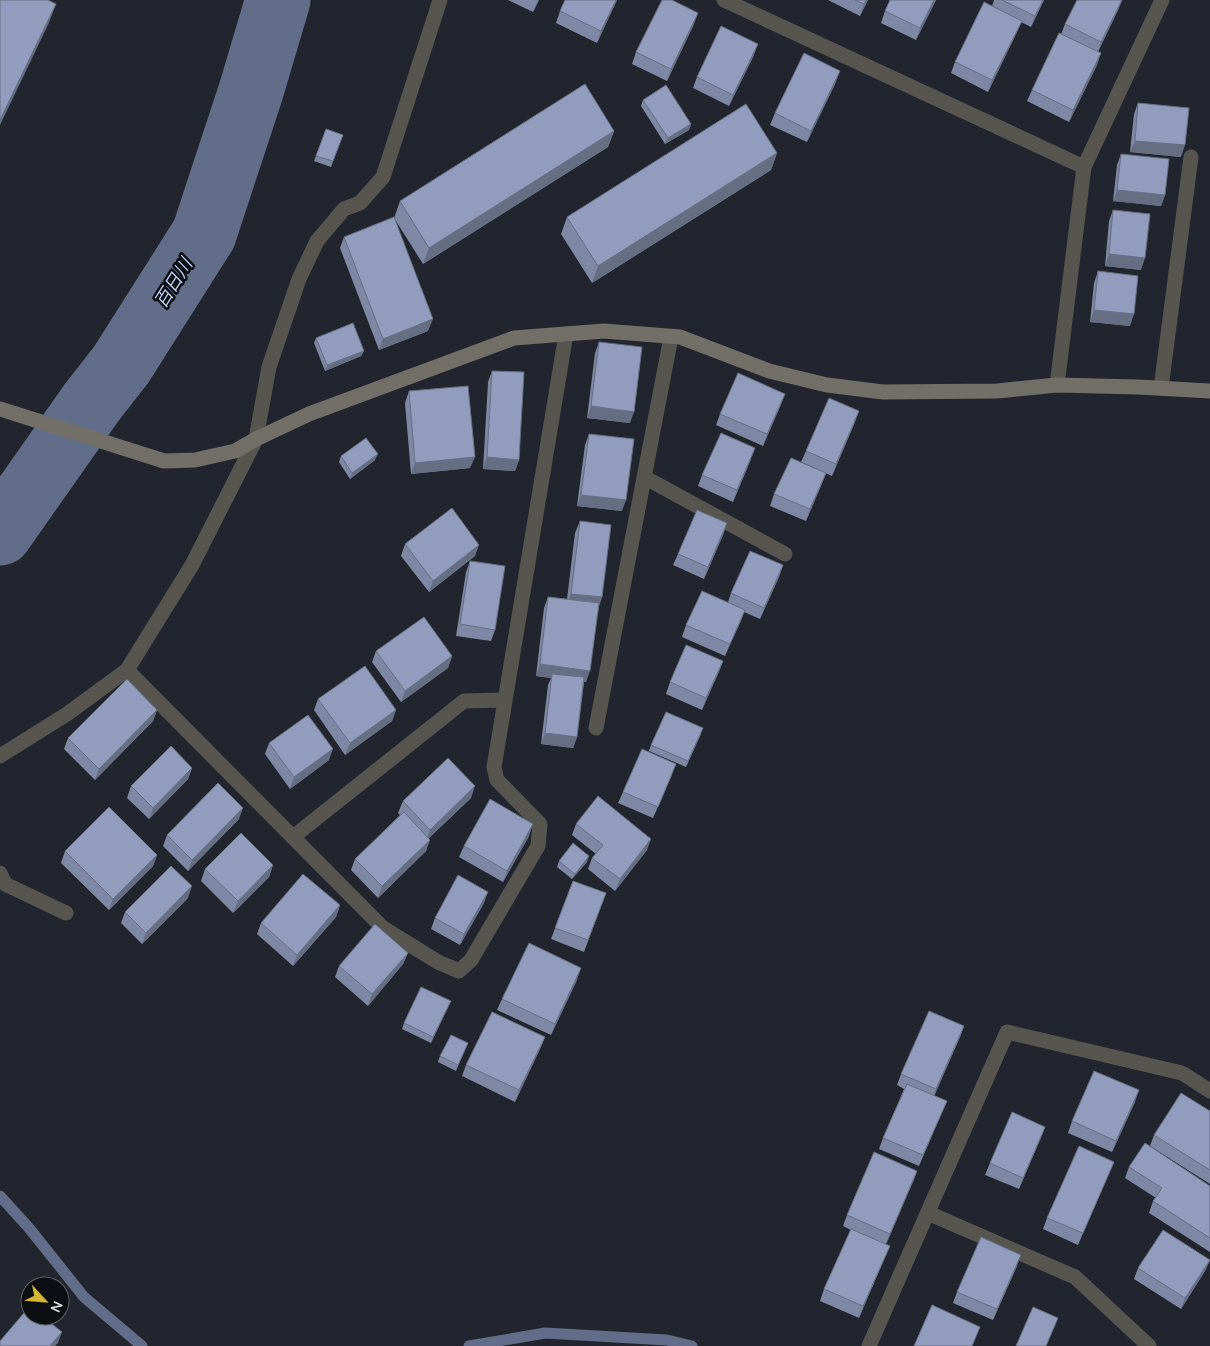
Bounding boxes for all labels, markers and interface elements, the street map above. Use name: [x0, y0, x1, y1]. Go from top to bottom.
water label: 百日川: [149, 252, 198, 312]
north arrow: [20, 1276, 70, 1326]
text: N: [46, 1298, 67, 1315]

